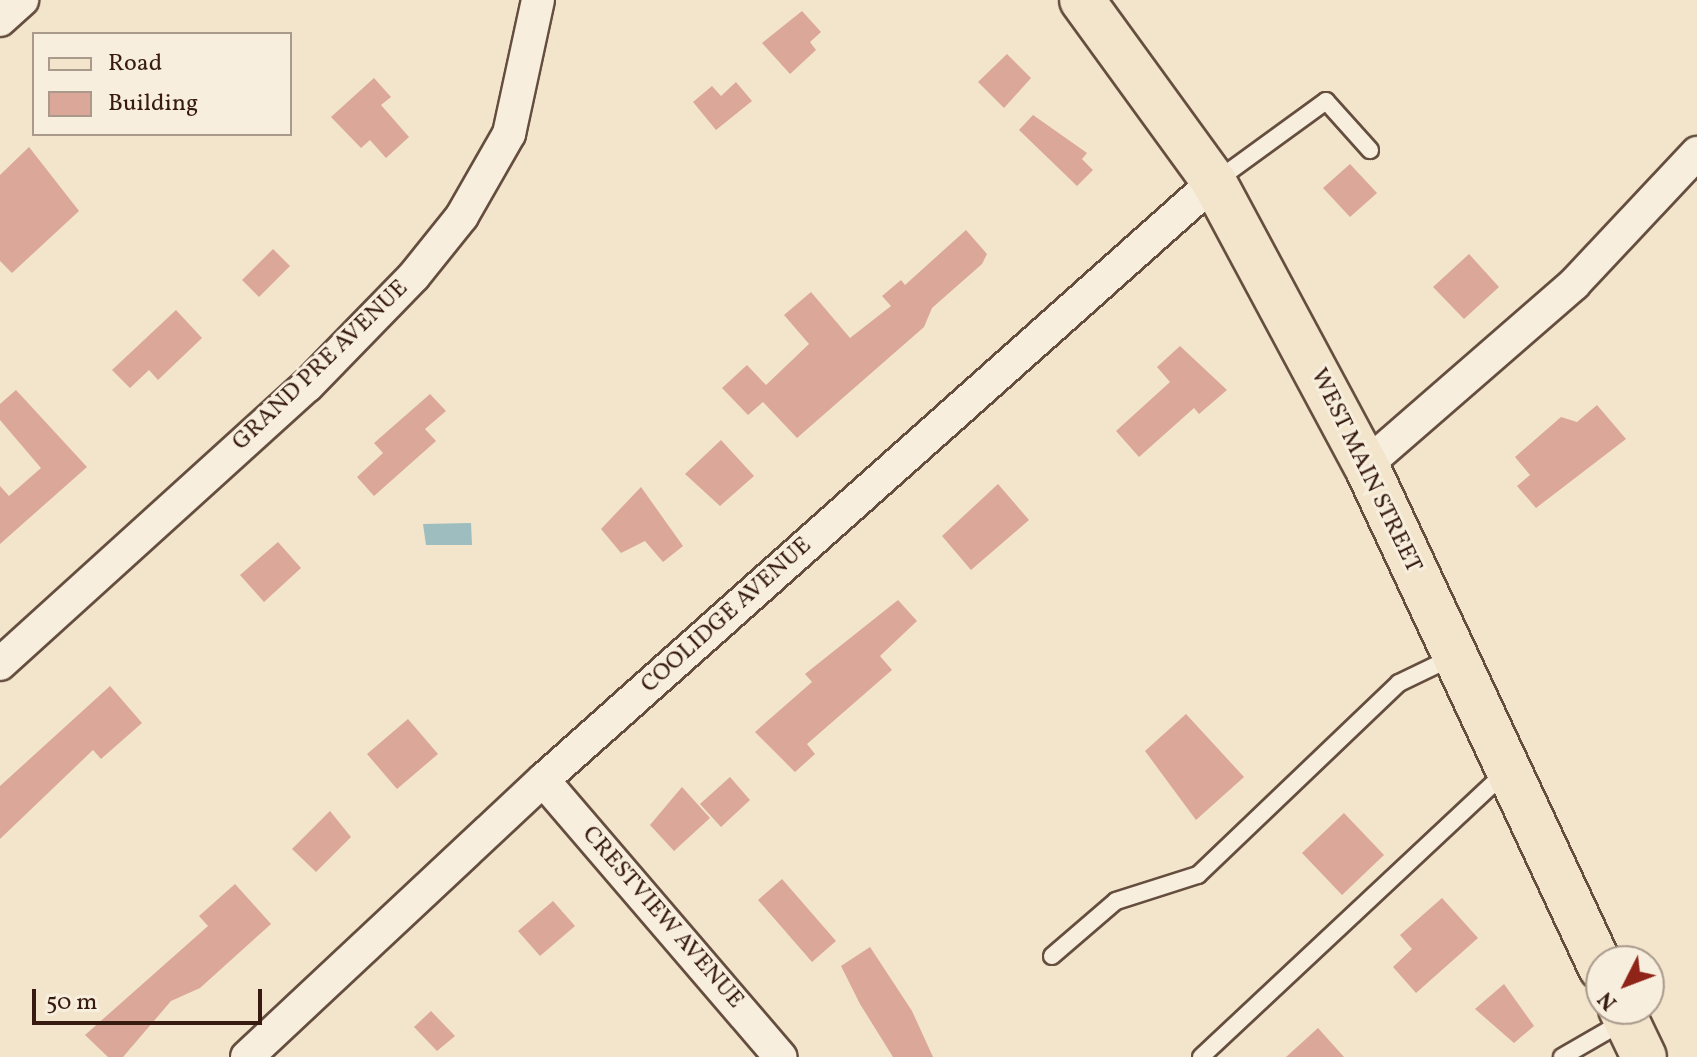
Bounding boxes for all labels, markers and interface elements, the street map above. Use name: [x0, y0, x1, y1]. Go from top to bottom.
legend: [32, 32, 292, 136]
text: Road: [108, 47, 162, 81]
text: Building: [108, 87, 198, 121]
street label: GRAND PRE AVENUE: [227, 275, 415, 457]
street label: WEST MAIN STREET: [1303, 364, 1427, 578]
street label: COOLIDGE AVENUE: [636, 532, 818, 700]
street label: CRESTVIEW AVENUE: [575, 821, 749, 1015]
north arrow: [1585, 945, 1665, 1025]
scale bar: [36, 973, 266, 1023]
text: N: [1591, 984, 1625, 1016]
text: 50 m: [46, 986, 98, 1020]

